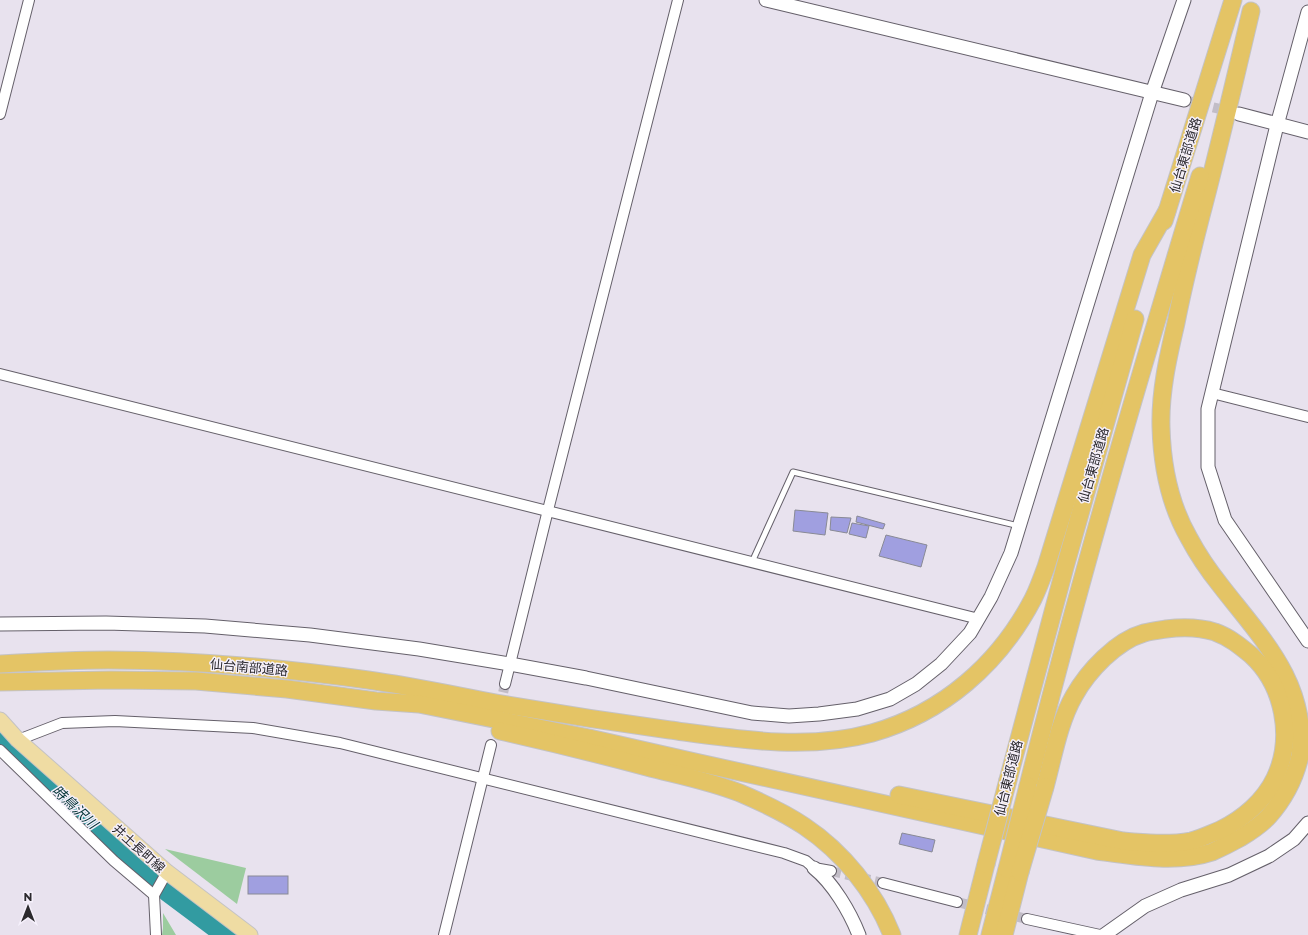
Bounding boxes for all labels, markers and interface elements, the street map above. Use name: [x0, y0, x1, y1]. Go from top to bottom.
street label: 仙台東部道路: [1166, 115, 1204, 195]
street label: 仙台東部道路: [1075, 425, 1111, 505]
street label: 仙台南部道路: [209, 656, 289, 678]
street label: 仙台東部道路: [991, 738, 1025, 818]
water label: 時鳥沢川: [48, 781, 103, 834]
street label: 井土長町線: [109, 820, 169, 876]
north arrow: [8, 887, 48, 927]
text: N: [24, 890, 32, 904]

